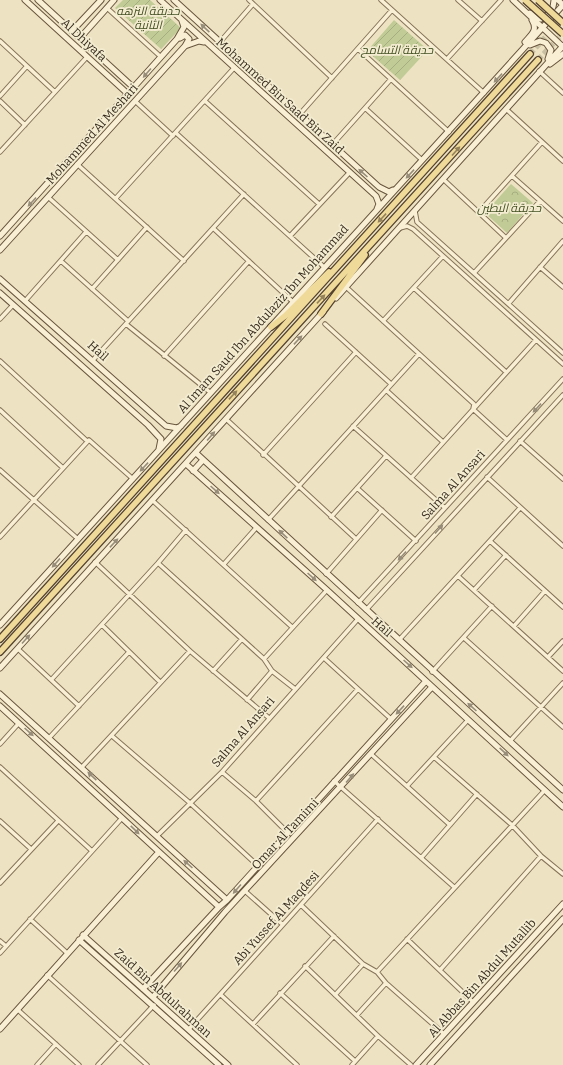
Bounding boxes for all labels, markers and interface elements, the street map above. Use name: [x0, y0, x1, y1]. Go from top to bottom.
park label: حديقة النزهه الثانية: [116, 4, 181, 32]
street label: Al Dhiyafa: [58, 15, 110, 65]
one-way arrow: [200, 23, 210, 33]
street label: Mohammed Bin Saad Bin Zaid: [213, 35, 347, 157]
park label: حديقة التسامح: [360, 43, 435, 58]
one-way arrow: [142, 68, 151, 79]
one-way arrow: [493, 73, 503, 83]
street label: Mohammed Al Meshari: [43, 81, 141, 187]
one-way arrow: [451, 146, 460, 156]
one-way arrow: [357, 168, 368, 177]
one-way arrow: [405, 168, 414, 179]
one-way arrow: [28, 197, 37, 206]
park label: حديقة البطين: [477, 201, 542, 215]
one-way arrow: [377, 213, 387, 223]
street label: Al Imam Saud Ibn Abdulaziz Ibn Mohammad: [175, 222, 351, 416]
one-way arrow: [316, 294, 326, 304]
one-way arrow: [293, 334, 302, 345]
street label: Hail: [85, 338, 112, 364]
one-way arrow: [229, 390, 238, 400]
one-way arrow: [532, 403, 541, 413]
one-way arrow: [206, 431, 215, 441]
street label: Salma Al Ansari: [418, 447, 488, 523]
one-way arrow: [139, 462, 149, 472]
one-way arrow: [210, 485, 219, 494]
one-way arrow: [435, 524, 444, 535]
one-way arrow: [278, 530, 288, 539]
one-way arrow: [109, 537, 118, 548]
one-way arrow: [397, 551, 407, 561]
one-way arrow: [52, 558, 61, 568]
one-way arrow: [306, 572, 317, 581]
street label: Hail: [369, 614, 396, 640]
one-way arrow: [22, 634, 31, 644]
one-way arrow: [403, 660, 413, 669]
street label: Salma Al Ansari: [209, 694, 278, 770]
one-way arrow: [467, 703, 477, 712]
one-way arrow: [395, 705, 405, 715]
one-way arrow: [23, 728, 34, 737]
one-way arrow: [499, 747, 508, 756]
one-way arrow: [87, 772, 97, 781]
one-way arrow: [346, 772, 355, 783]
street label: Omar Al Tamimi: [249, 795, 322, 872]
one-way arrow: [130, 825, 140, 835]
one-way arrow: [183, 859, 193, 869]
street label: Abi Yussef Al Maqdesi: [230, 868, 322, 968]
one-way arrow: [232, 883, 241, 894]
street label: Al Abbas Bin Abdul Mutallib: [425, 916, 539, 1040]
street label: Zaid Bin Abdulrahman: [111, 946, 215, 1041]
one-way arrow: [174, 962, 183, 972]

